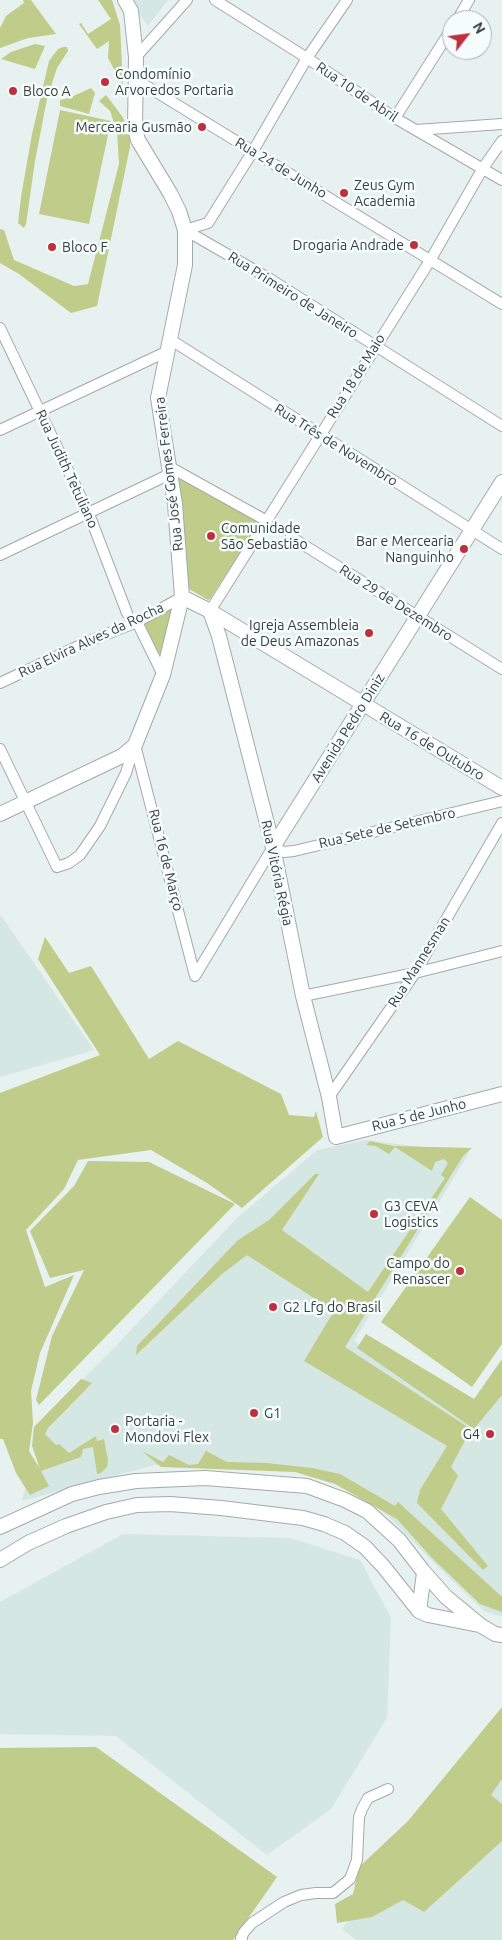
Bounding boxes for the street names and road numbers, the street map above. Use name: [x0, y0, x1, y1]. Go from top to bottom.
street label: Rua 10 de Abril: [313, 59, 401, 125]
street label: Rua 24 de Junho: [232, 134, 330, 202]
street label: Rua Primeiro de Janeiro: [225, 248, 361, 342]
street label: Rua 18 de Maio: [323, 331, 389, 421]
street label: Rua José Gomes Ferreira: [151, 396, 187, 552]
street label: Rua Três de Novembro: [271, 400, 401, 490]
street label: Rua Judith Tetuliano: [32, 407, 102, 531]
street label: Rua 29 de Dezembro: [336, 561, 456, 645]
street label: Rua Elvira Alves da Rocha: [16, 599, 166, 681]
street label: Avenida Pedro Diniz: [308, 670, 388, 786]
street label: Rua 16 de Outubro: [377, 708, 487, 784]
street label: Rua Sete de Setembro: [317, 804, 457, 852]
street label: Rua 16 de Março: [145, 807, 187, 913]
street label: Rua Vitória Régia: [258, 819, 296, 927]
street label: Rua Mannesman: [384, 914, 454, 1010]
street label: Rua 5 de Junho: [370, 1095, 468, 1135]

